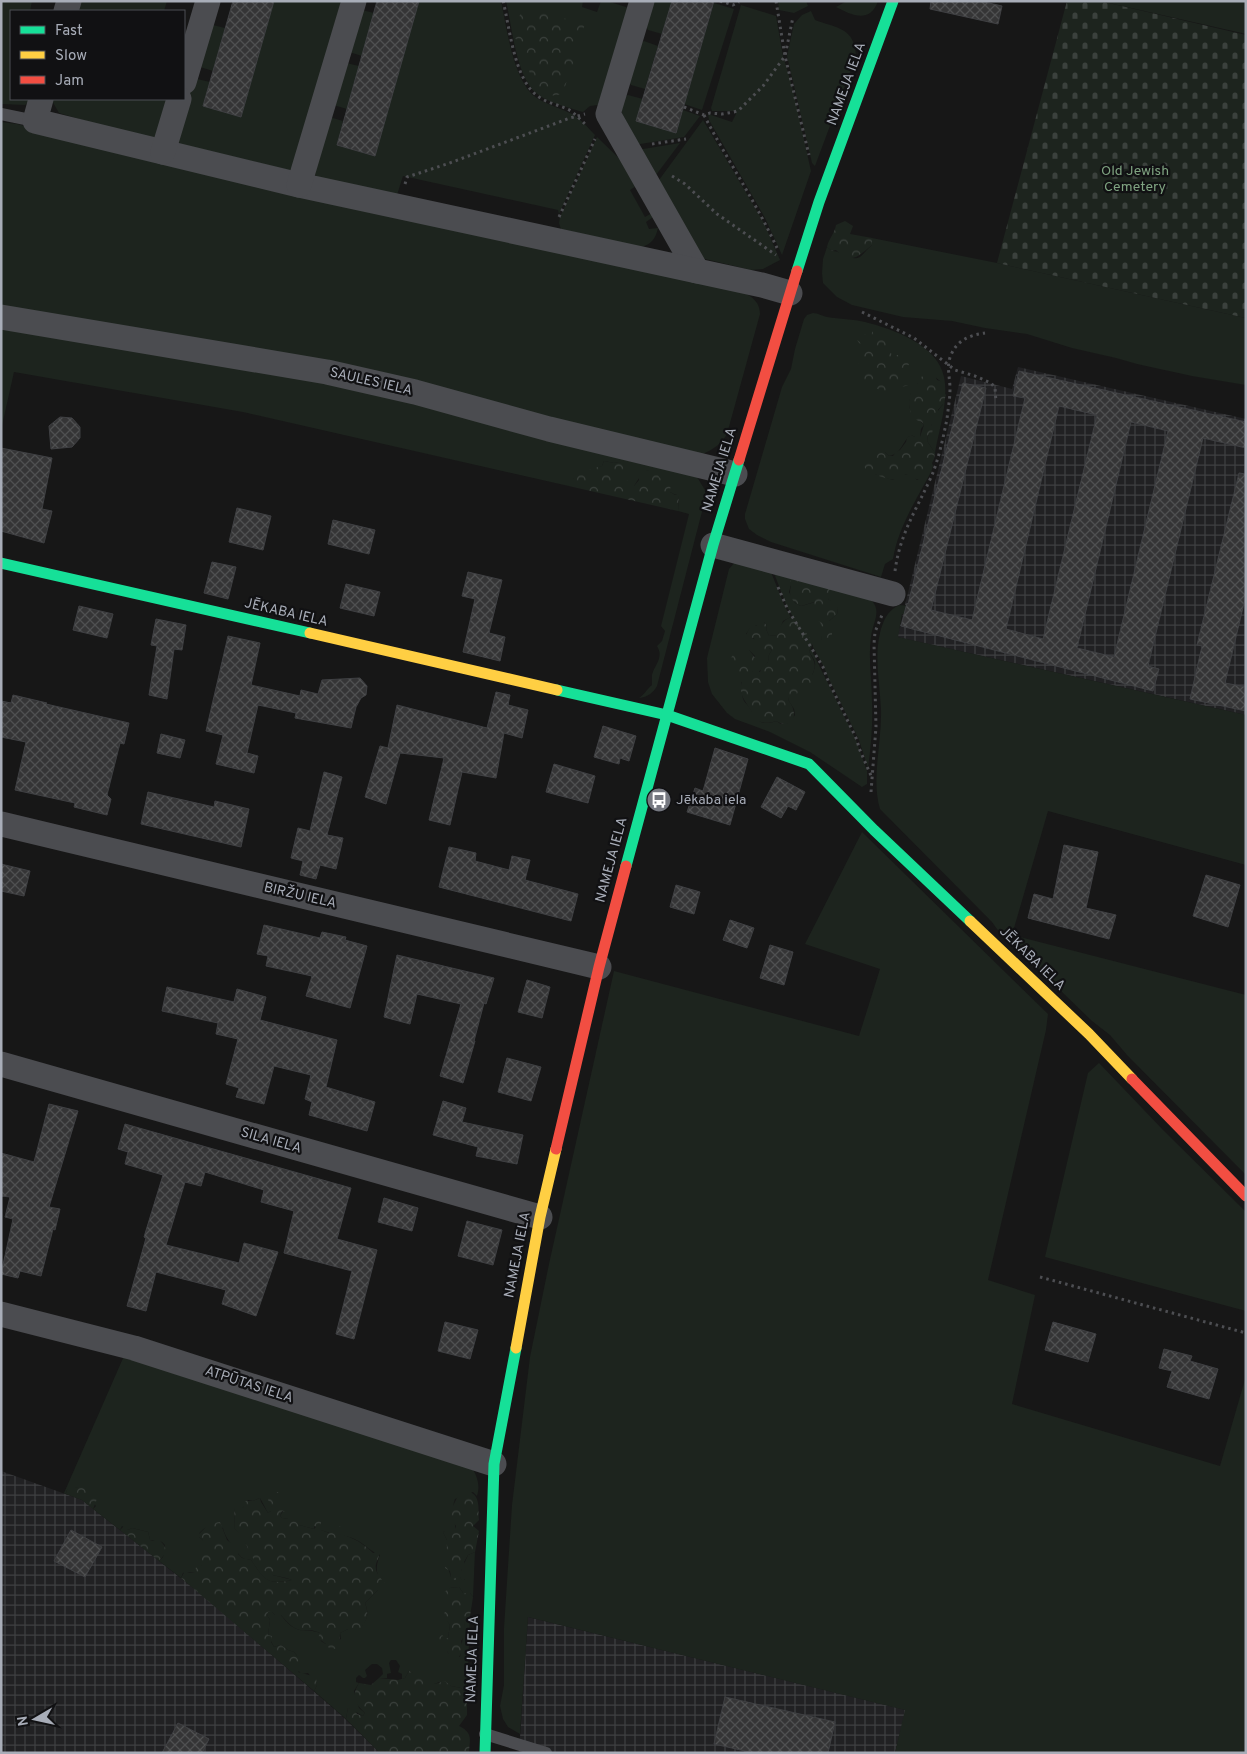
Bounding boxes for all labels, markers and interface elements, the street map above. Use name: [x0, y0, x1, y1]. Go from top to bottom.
legend: [10, 10, 185, 100]
text: Fast: [55, 22, 83, 41]
street label: NAMEJA IELA: [824, 40, 870, 128]
text: Slow: [55, 47, 87, 66]
text: Jam: [55, 72, 84, 91]
park label: Old Jewish Cemetery: [1101, 163, 1169, 196]
street label: SAULES IELA: [328, 364, 414, 400]
street label: NAMEJA IELA: [699, 426, 741, 514]
street label: JĒKABA IELA: [243, 595, 329, 631]
bus stop icon: Jēkaba iela: [646, 787, 672, 813]
place label: Jēkaba iela: [676, 792, 746, 809]
street label: NAMEJA IELA: [592, 816, 632, 904]
street label: BIRŽU IELA: [262, 878, 338, 913]
street label: JĒKABA IELA: [995, 923, 1069, 995]
street label: SILA IELA: [239, 1124, 303, 1158]
street label: NAMEJA IELA: [501, 1210, 535, 1300]
street label: ATPŪTAS IELA: [203, 1363, 295, 1407]
street label: NAMEJA IELA: [463, 1615, 483, 1703]
north arrow: [10, 1694, 60, 1744]
text: N: [14, 1714, 33, 1727]

